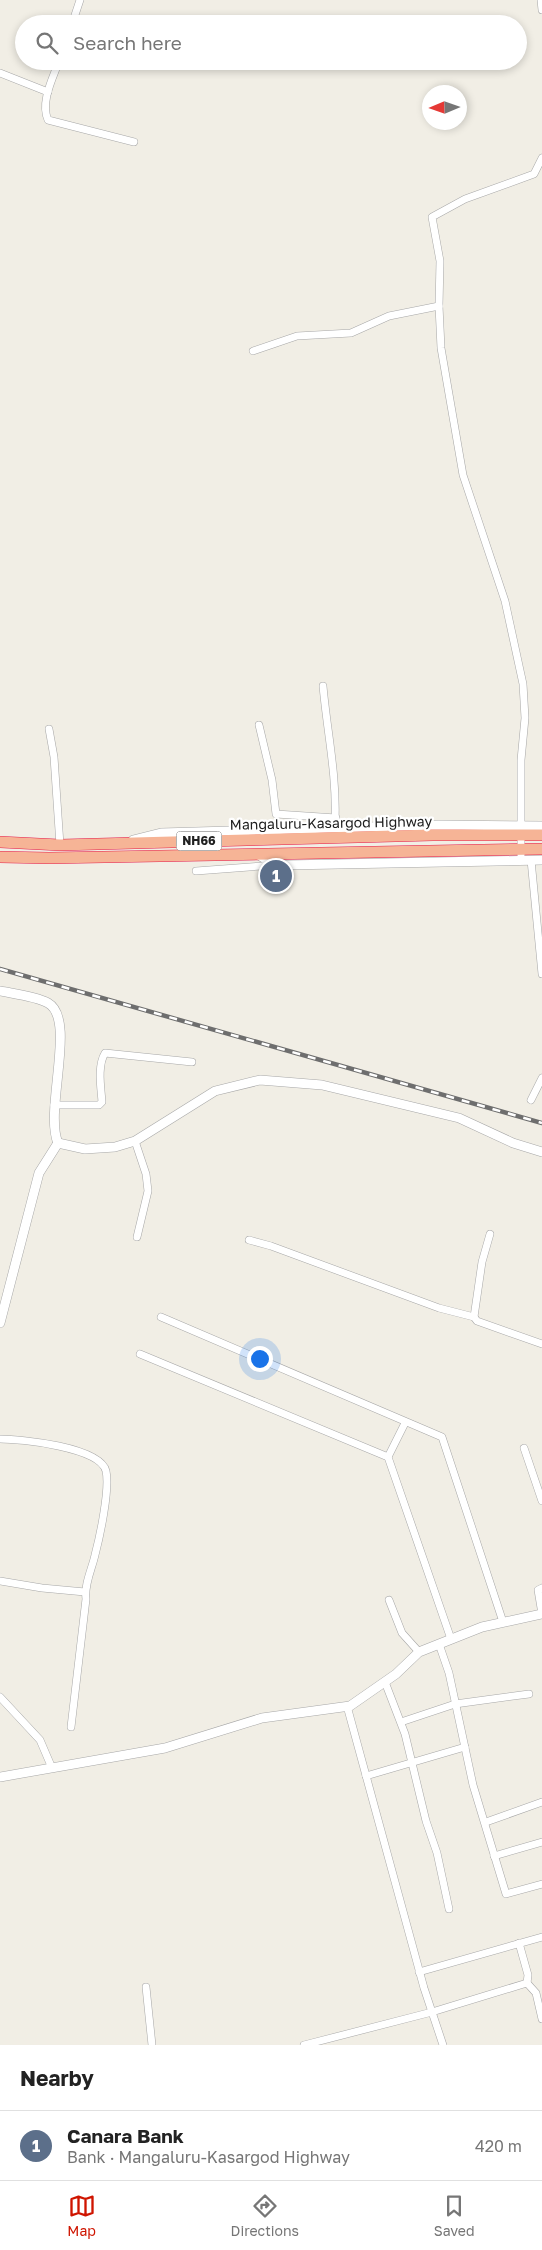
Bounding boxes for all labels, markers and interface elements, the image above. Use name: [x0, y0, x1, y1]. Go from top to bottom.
search box: [15, 15, 527, 70]
icon: search: [33, 29, 61, 57]
text: Search here: [73, 31, 182, 54]
north arrow: [422, 85, 467, 130]
street label: Mangaluru-Kasargod Highway: [230, 812, 433, 833]
road number: NH66: [176, 831, 222, 850]
pin: 1: [260, 857, 292, 895]
your location: [247, 1346, 273, 1372]
text: Nearby: [20, 2065, 94, 2091]
text: Canara Bank: [67, 2124, 184, 2147]
text: 1: [32, 2136, 40, 2156]
text: 420 m: [475, 2136, 522, 2156]
text: Bank · Mangaluru-Kasargod Highway: [67, 2147, 350, 2167]
tab: Map: [67, 2192, 96, 2239]
tab: Directions: [231, 2192, 299, 2239]
tab: Saved: [434, 2192, 475, 2239]

